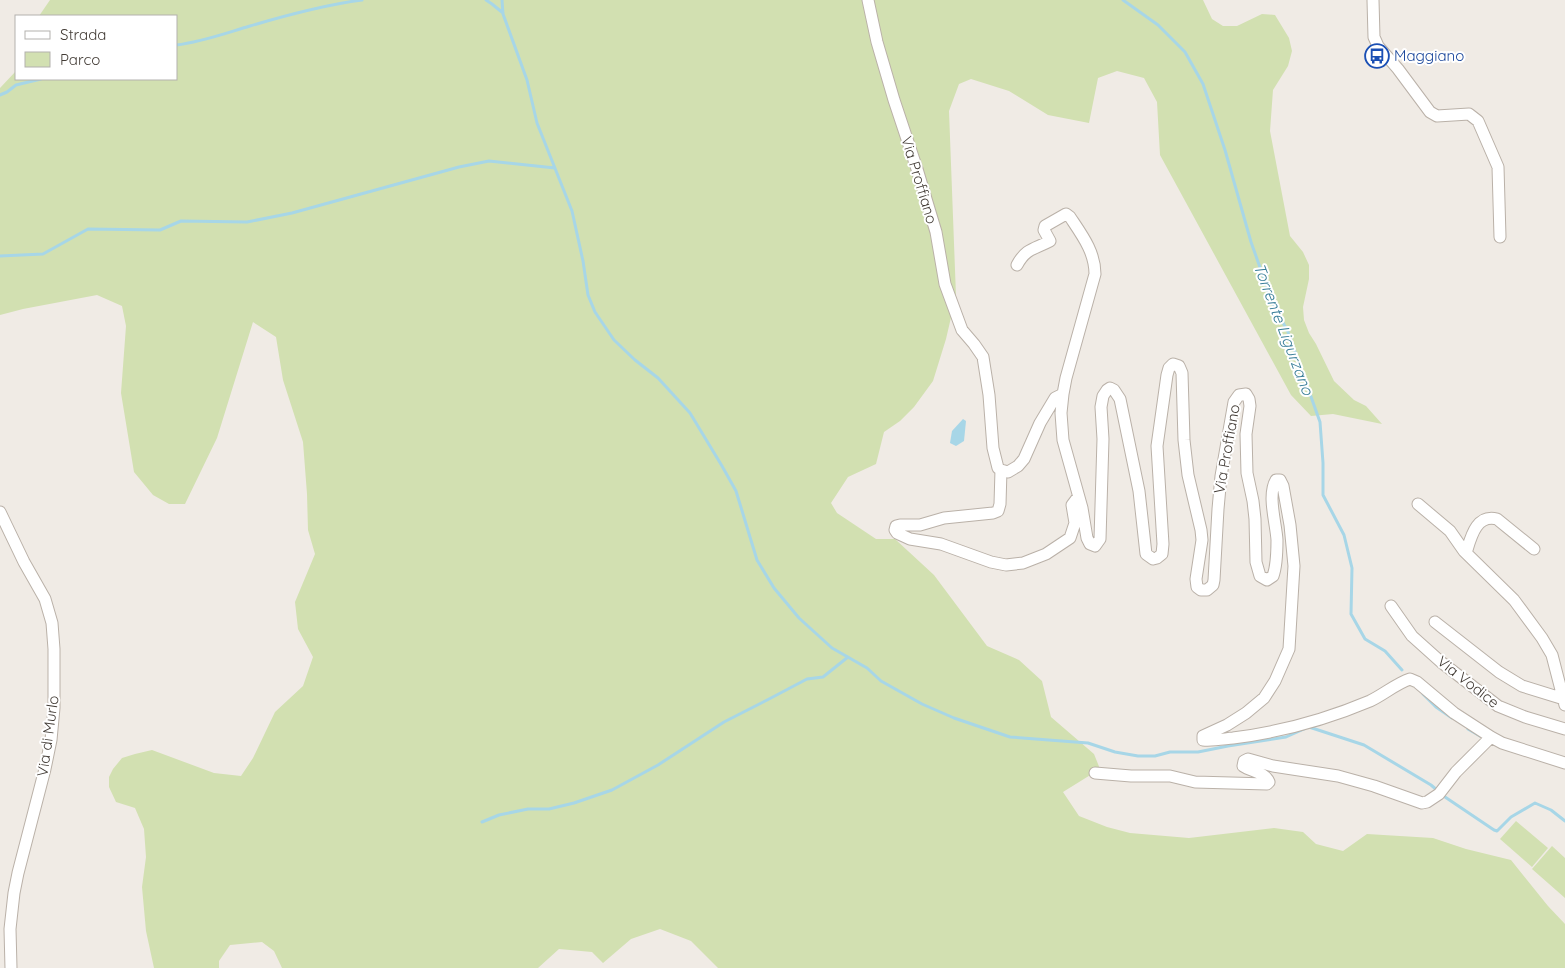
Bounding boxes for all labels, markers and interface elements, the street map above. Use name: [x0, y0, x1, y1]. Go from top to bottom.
legend: [15, 15, 178, 80]
text: Strada: [60, 25, 106, 44]
bus stop icon: Maggiano: [1364, 43, 1390, 69]
place label: Maggiano: [1394, 46, 1464, 65]
text: Parco: [60, 50, 100, 69]
street label: Via Proffiano: [897, 134, 942, 226]
water label: Torrente Ligurzano: [1250, 260, 1319, 399]
street label: Via Proffiano: [1209, 403, 1244, 495]
street label: Via Vodice: [1433, 651, 1503, 712]
street label: Via di Murlo: [32, 694, 63, 778]

